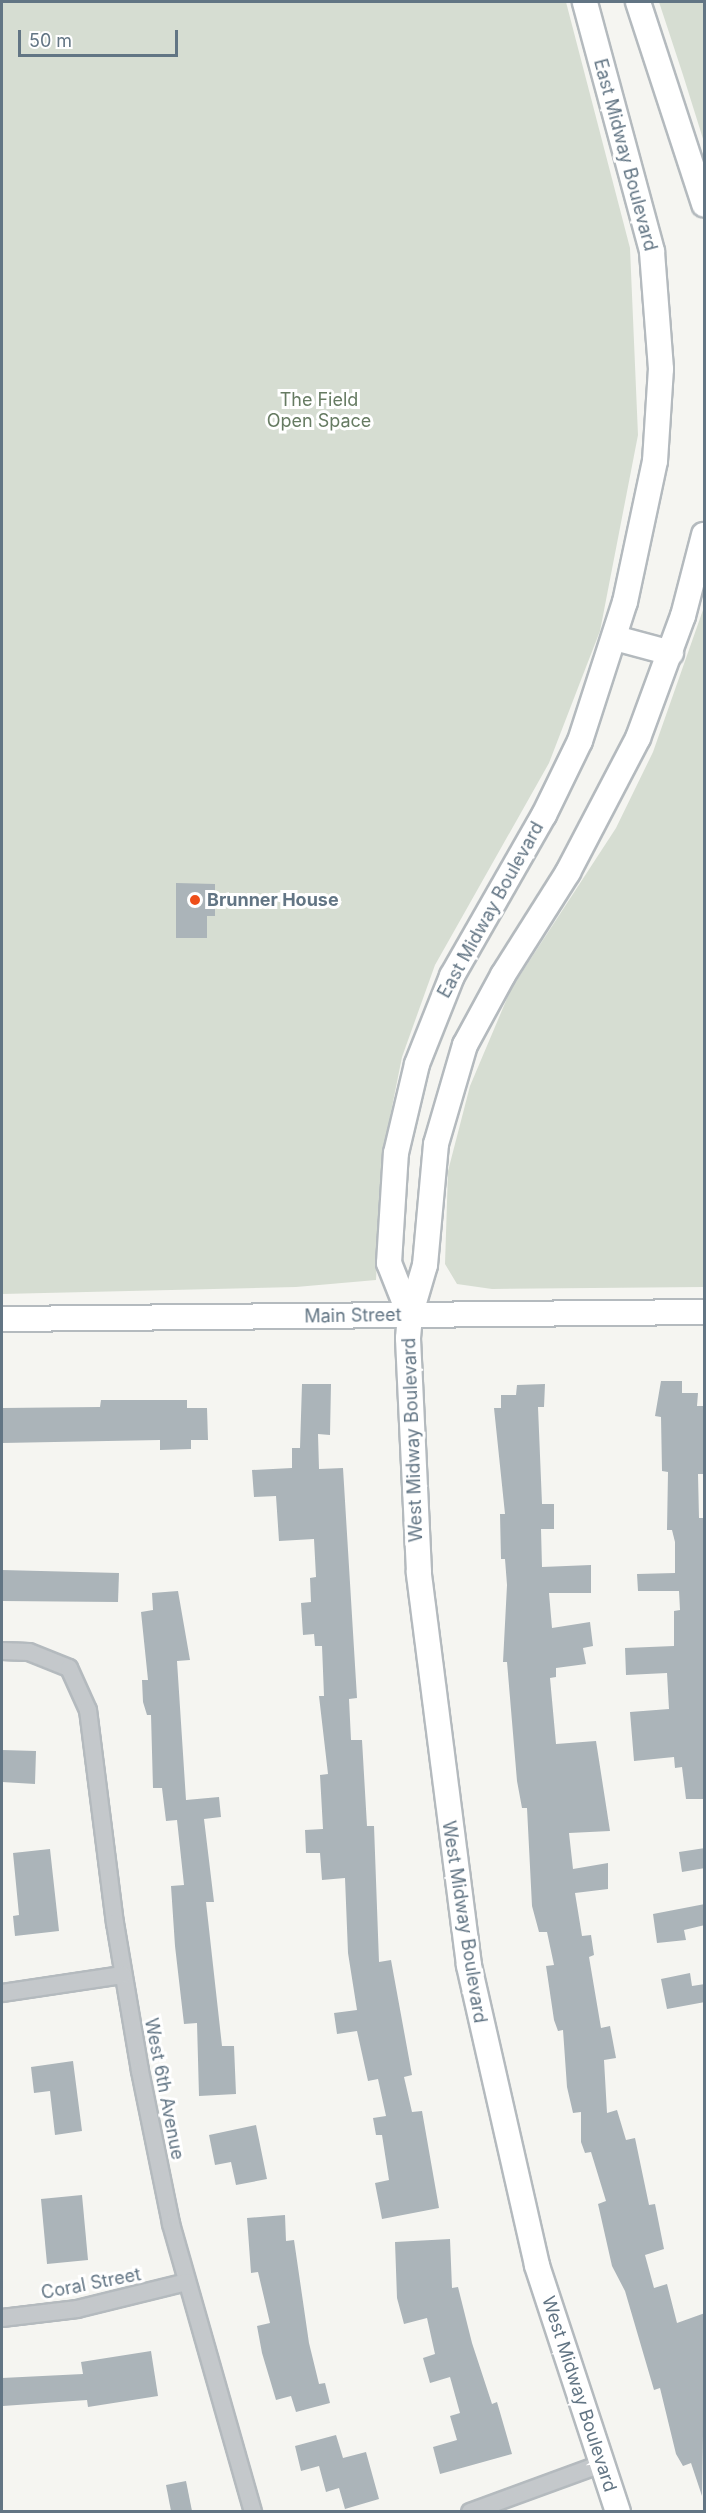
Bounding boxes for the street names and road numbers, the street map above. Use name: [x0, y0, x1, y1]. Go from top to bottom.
street label: East Midway Boulevard: [589, 57, 661, 253]
street label: East Midway Boulevard: [434, 818, 548, 1002]
street label: Main Street: [304, 1304, 402, 1328]
street label: West Midway Boulevard: [399, 1337, 427, 1543]
street label: West Midway Boulevard: [437, 1819, 491, 2025]
street label: West 6th Avenue: [140, 2016, 188, 2162]
street label: Coral Street: [39, 2264, 143, 2304]
street label: West Midway Boulevard: [537, 2293, 621, 2495]

